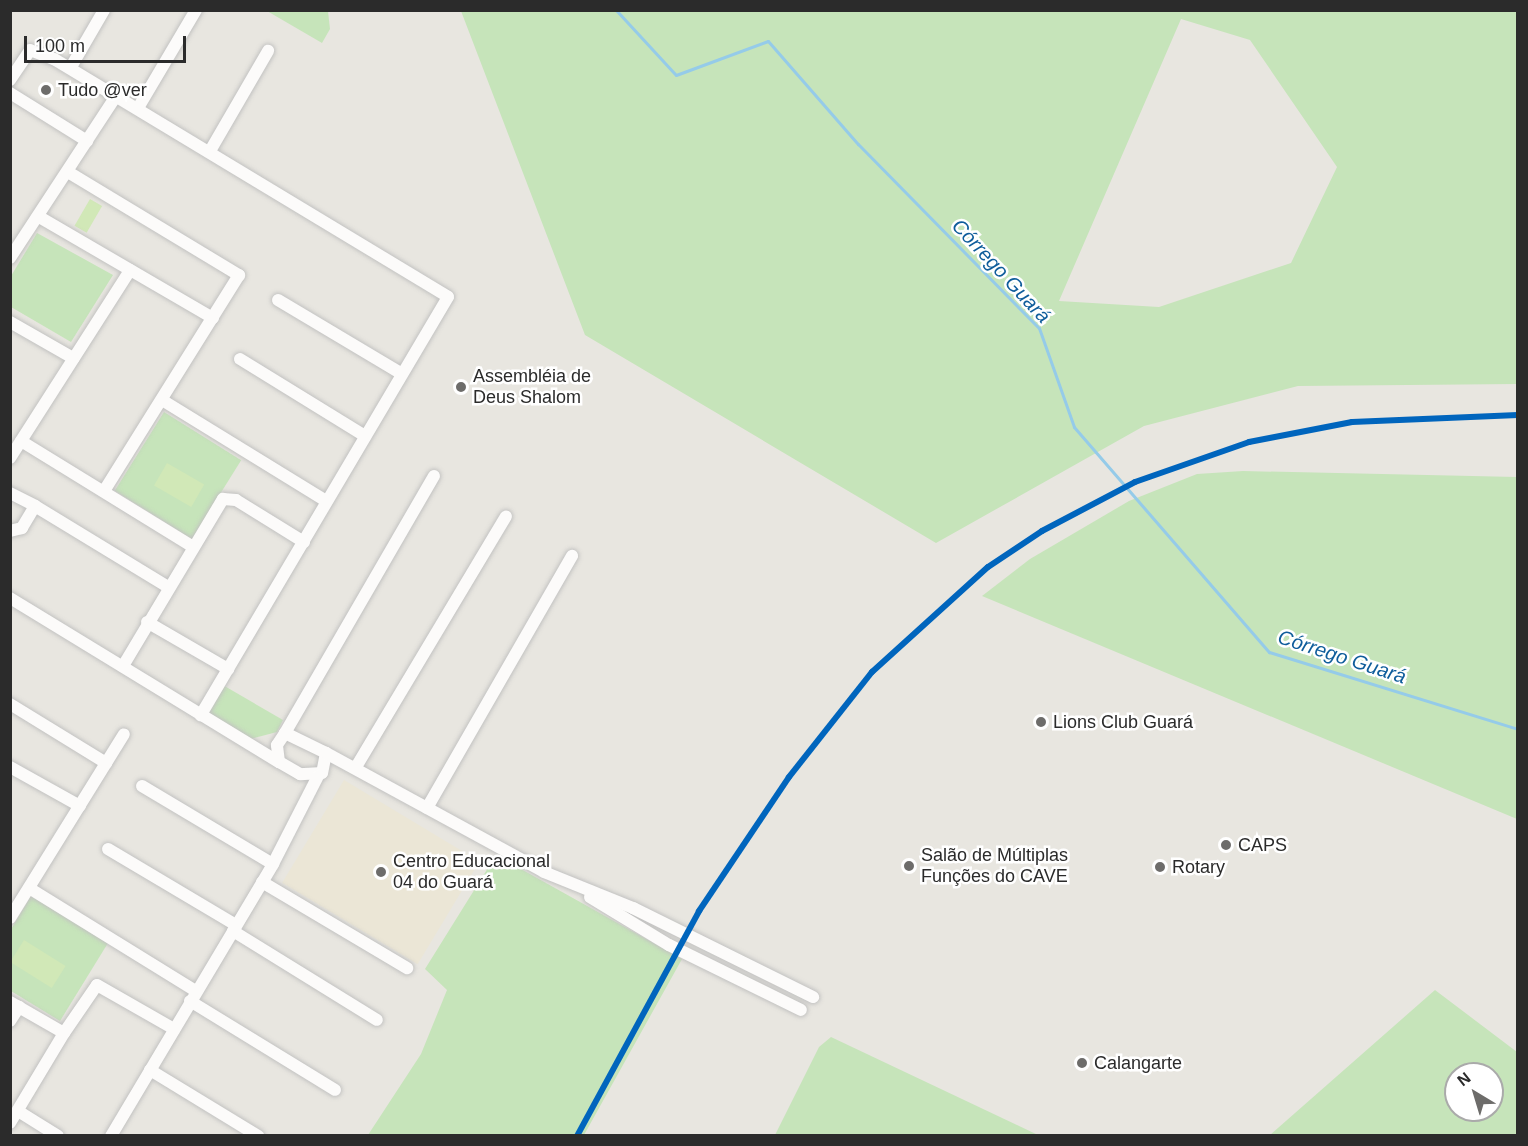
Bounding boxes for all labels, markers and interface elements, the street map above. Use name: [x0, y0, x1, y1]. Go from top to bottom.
scale bar: [27, 24, 189, 62]
text: 100 m: [35, 36, 85, 56]
place label: Tudo @ver: [58, 79, 147, 101]
marker: Tudo @ver: [39, 83, 53, 97]
water label: Córrego Guará: [947, 214, 1055, 328]
place label: Assembléia de Deus Shalom: [473, 366, 591, 409]
marker: Assembléia de Deus Shalom: [454, 380, 468, 394]
water label: Córrego Guará: [1275, 625, 1409, 689]
place label: Lions Club Guará: [1053, 711, 1193, 733]
marker: Lions Club Guará: [1034, 715, 1048, 729]
place label: CAPS: [1238, 834, 1287, 856]
marker: CAPS: [1219, 838, 1233, 852]
place label: Salão de Múltiplas Funções do CAVE: [921, 845, 1068, 888]
place label: Centro Educacional 04 do Guará: [393, 851, 550, 894]
place label: Rotary: [1172, 856, 1225, 878]
marker: Salão de Múltiplas Funções do CAVE: [902, 859, 916, 873]
marker: Rotary: [1153, 860, 1167, 874]
marker: Centro Educacional 04 do Guará: [374, 865, 388, 879]
place label: Calangarte: [1094, 1052, 1182, 1074]
marker: Calangarte: [1075, 1056, 1089, 1070]
north arrow: [1444, 1062, 1504, 1122]
text: N: [1454, 1069, 1474, 1089]

